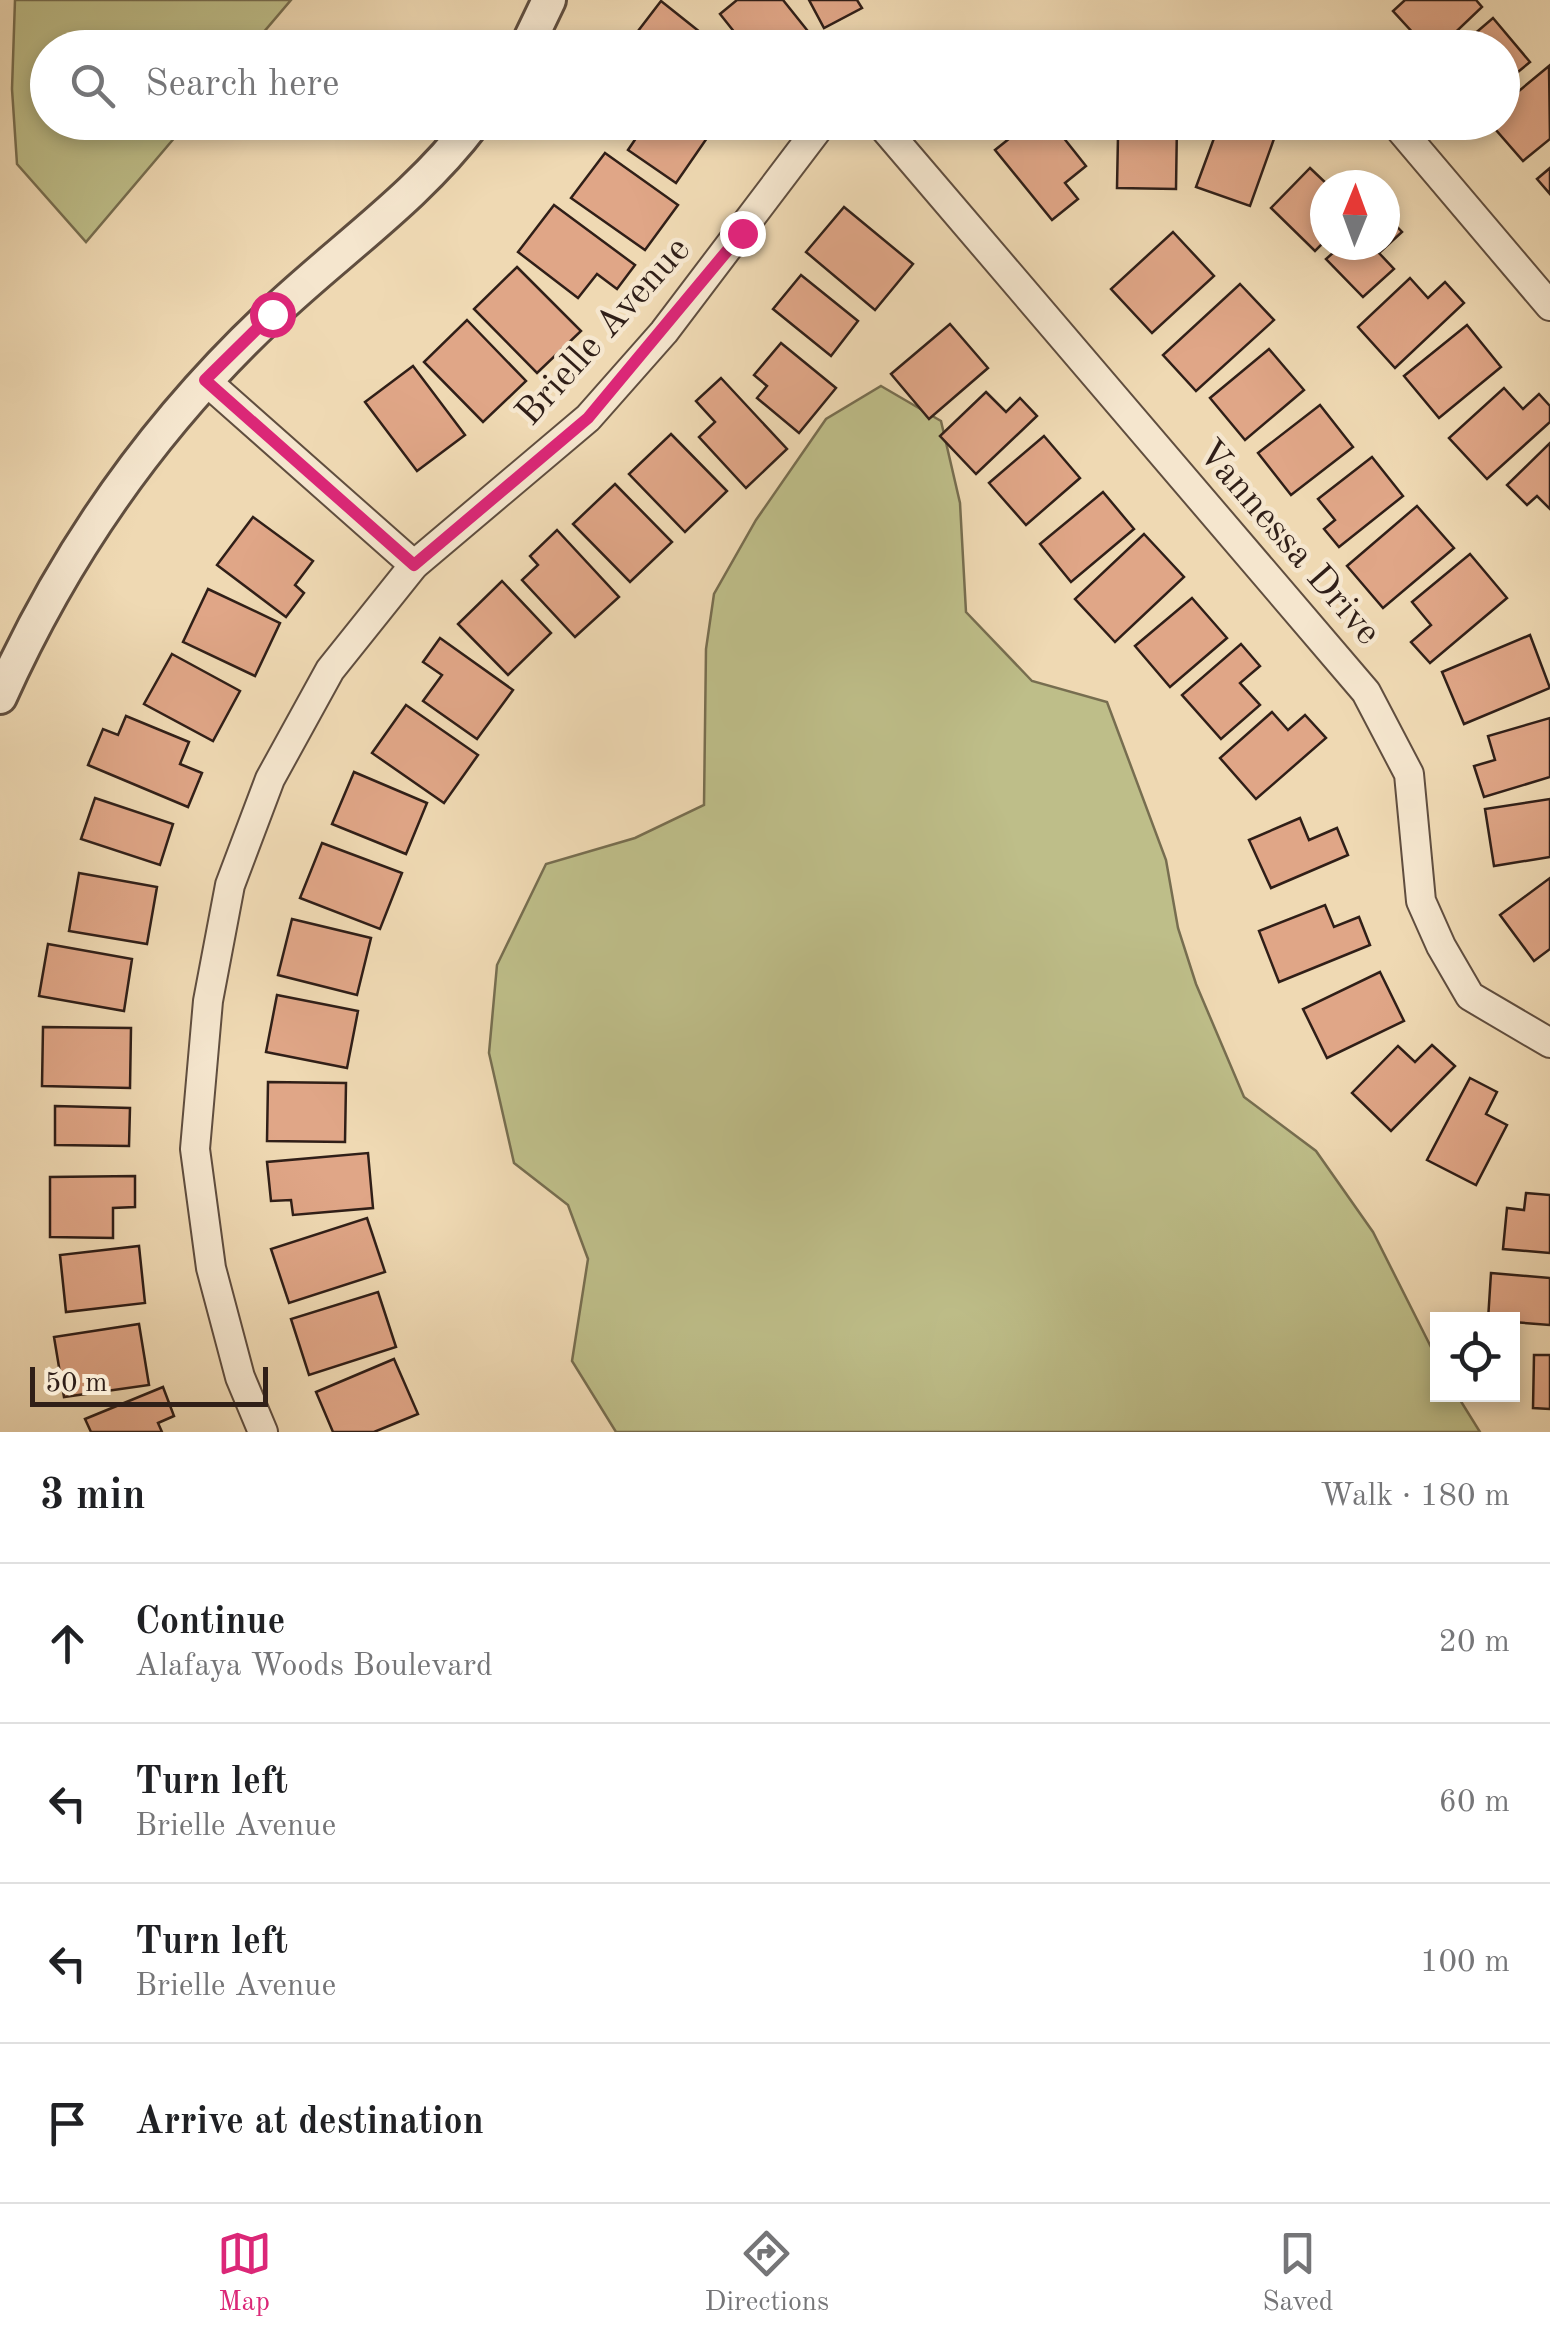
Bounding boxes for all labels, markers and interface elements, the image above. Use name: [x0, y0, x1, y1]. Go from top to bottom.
search box: [30, 30, 1520, 140]
icon: search: [65, 58, 120, 113]
text: Search here: [145, 66, 340, 104]
north arrow: [1310, 170, 1400, 260]
route end: [720, 211, 766, 257]
street label: Brielle Avenue: [510, 231, 698, 433]
route start: [250, 292, 296, 338]
street label: Vannessa Drive: [1189, 433, 1387, 653]
map controls: [1430, 1312, 1520, 1402]
button: locate: [1430, 1312, 1520, 1402]
scale bar: [30, 1362, 268, 1406]
text: 50 m: [45, 1370, 108, 1398]
text: 3 min: [40, 1476, 146, 1518]
text: Walk · 180 m: [1320, 1481, 1510, 1513]
text: Continue: [135, 1604, 285, 1642]
icon: ahead: [40, 1616, 95, 1671]
text: 20 m: [1439, 1627, 1510, 1659]
text: Alafaya Woods Boulevard: [135, 1651, 493, 1683]
text: Turn left: [135, 1764, 288, 1802]
icon: left: [40, 1776, 95, 1831]
text: 60 m: [1439, 1787, 1510, 1819]
text: Brielle Avenue: [135, 1811, 336, 1843]
text: Turn left: [135, 1924, 288, 1962]
icon: left: [40, 1936, 95, 1991]
text: 100 m: [1420, 1947, 1510, 1979]
text: Brielle Avenue: [135, 1971, 336, 2003]
icon: arrive: [40, 2096, 95, 2151]
text: Arrive at destination: [135, 2104, 484, 2142]
tab: Map: [217, 2226, 272, 2321]
tab: Directions: [705, 2226, 829, 2321]
tab: Saved: [1262, 2226, 1333, 2321]

